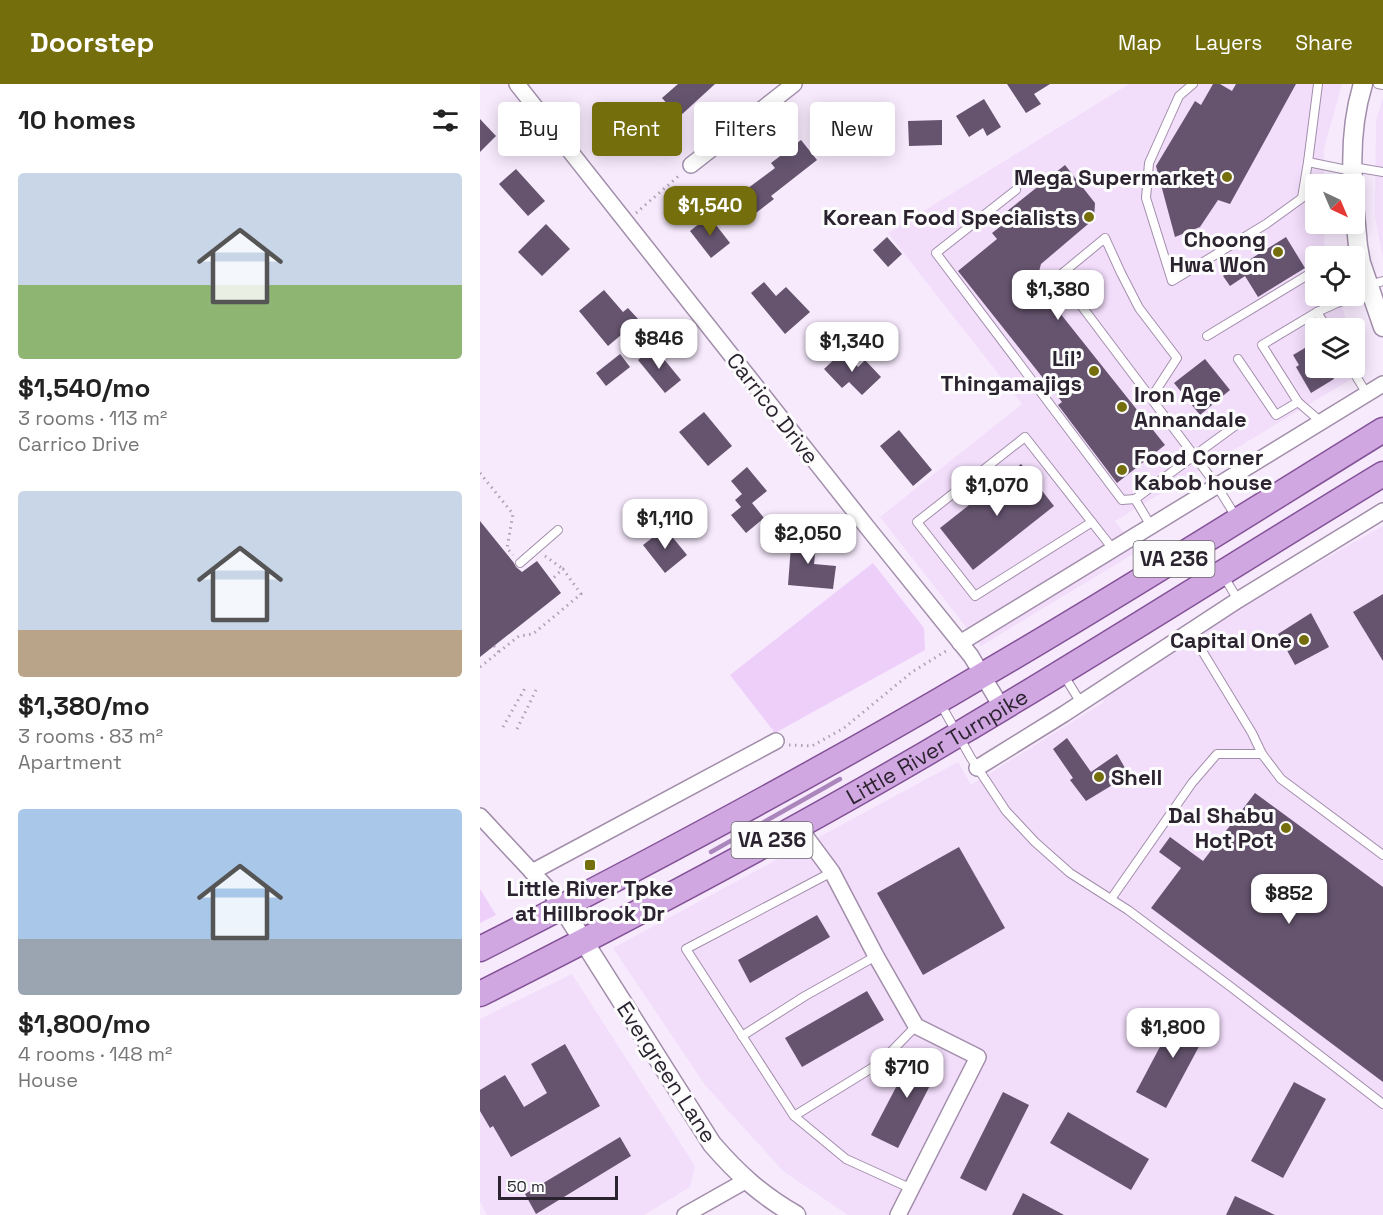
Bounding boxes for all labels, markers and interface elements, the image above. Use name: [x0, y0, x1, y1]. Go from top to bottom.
text: Doorstep: [30, 24, 154, 60]
text: Map: [1118, 29, 1162, 56]
text: Layers: [1195, 29, 1262, 56]
text: Share: [1295, 29, 1353, 56]
chip: Buy: [498, 102, 580, 156]
chip: Rent: [592, 102, 682, 156]
chip: Filters: [694, 102, 798, 156]
chip: New: [810, 102, 895, 156]
text: 10 homes: [18, 103, 136, 137]
icon: filters: [429, 104, 462, 137]
place label: Mega Supermarket: [1014, 163, 1215, 191]
marker: Mega Supermarket: [1220, 170, 1234, 184]
north arrow: [1305, 174, 1365, 234]
map controls: [1305, 174, 1365, 378]
pin: $1,540: [661, 186, 759, 237]
text: $1,540: [678, 192, 742, 218]
place label: Korean Food Specialists: [823, 203, 1077, 231]
marker: Korean Food Specialists: [1082, 210, 1096, 224]
icon: home: [186, 212, 294, 320]
place label: Choong Hwa Won: [1170, 225, 1266, 278]
marker: Choong Hwa Won: [1271, 245, 1285, 259]
button: locate: [1305, 246, 1365, 306]
pin: $1,380: [1009, 270, 1107, 321]
text: $1,380: [1026, 276, 1090, 302]
button: layers: [1305, 318, 1365, 378]
pin: $846: [623, 319, 695, 370]
pin: $1,340: [803, 322, 901, 373]
text: $846: [634, 325, 684, 351]
text: $1,340: [820, 328, 884, 354]
place label: Lil' Thingamajigs: [941, 344, 1082, 397]
street label: Carrico Drive: [721, 347, 825, 469]
marker: Lil' Thingamajigs: [1087, 364, 1101, 378]
text: $1,540/mo: [18, 371, 150, 405]
place label: Iron Age Annandale: [1134, 380, 1247, 433]
marker: Iron Age Annandale: [1115, 400, 1129, 414]
text: 3 rooms · 113 m²: [18, 405, 167, 431]
text: Carrico Drive: [18, 431, 140, 457]
place label: Food Corner Kabob house: [1134, 443, 1272, 496]
marker: Food Corner Kabob house: [1115, 463, 1129, 477]
pin: $1,070: [948, 466, 1046, 517]
text: $1,070: [965, 472, 1029, 498]
pin: $1,110: [616, 499, 714, 550]
text: $1,110: [636, 505, 694, 531]
pin: $2,050: [759, 514, 857, 565]
text: $2,050: [774, 520, 842, 546]
icon: home: [186, 530, 294, 638]
road number: VA 236: [1134, 541, 1214, 577]
place label: Capital One: [1170, 626, 1292, 654]
marker: Capital One: [1297, 633, 1311, 647]
street label: Little River Turnpike: [841, 682, 1033, 811]
text: $1,380/mo: [18, 689, 150, 723]
text: 3 rooms · 83 m²: [18, 723, 163, 749]
text: Apartment: [18, 749, 122, 775]
place label: Shell: [1111, 763, 1162, 791]
marker: Shell: [1092, 770, 1106, 784]
place label: Dal Shabu Hot Pot: [1168, 801, 1274, 854]
marker: Dal Shabu Hot Pot: [1279, 821, 1293, 835]
road number: VA 236: [732, 822, 812, 858]
icon: home: [186, 848, 294, 956]
marker: Little River Tpke at Hillbrook Dr: [583, 858, 597, 872]
place label: Little River Tpke at Hillbrook Dr: [507, 874, 673, 927]
pin: $852: [1253, 874, 1325, 925]
text: $852: [1265, 880, 1313, 906]
street label: Evergreen Lane: [611, 996, 723, 1148]
text: $1,800/mo: [18, 1007, 151, 1041]
pin: $1,800: [1124, 1008, 1222, 1059]
text: $1,800: [1141, 1014, 1205, 1040]
text: 4 rooms · 148 m²: [18, 1041, 172, 1067]
pin: $710: [871, 1048, 943, 1099]
text: $710: [885, 1054, 930, 1080]
text: House: [18, 1067, 78, 1093]
scale bar: [498, 1173, 618, 1200]
text: 50 m: [507, 1176, 545, 1197]

